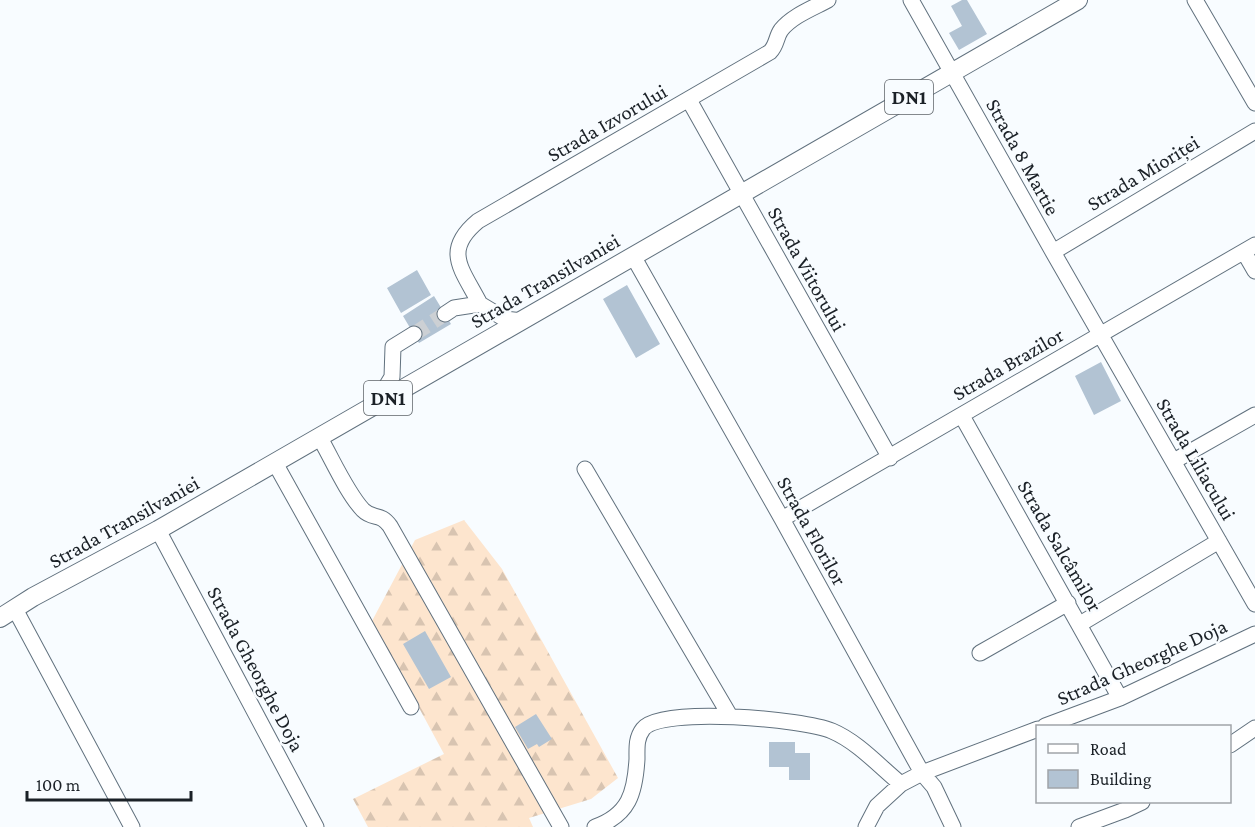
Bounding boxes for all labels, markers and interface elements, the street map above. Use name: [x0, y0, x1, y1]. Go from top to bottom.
street label: Strada Izvorului: [543, 79, 671, 167]
road number: DN1: [885, 80, 933, 114]
street label: Strada 8 Martie: [981, 94, 1065, 220]
street label: Strada Mioriței: [1083, 130, 1204, 217]
street label: Strada Viitorului: [763, 202, 851, 336]
street label: Strada Transilvaniei: [466, 228, 624, 333]
street label: Strada Brazilor: [948, 322, 1068, 405]
road number: DN1: [364, 381, 412, 415]
street label: Strada Liliacului: [1151, 394, 1241, 525]
street label: Strada Transilvaniei: [45, 471, 204, 573]
street label: Strada Florilor: [772, 472, 852, 590]
street label: Strada Salcâmilor: [1013, 476, 1108, 616]
street label: Strada Gheorghe Doja: [202, 582, 310, 756]
street label: Strada Gheorghe Doja: [1053, 614, 1231, 710]
legend: [1036, 725, 1231, 803]
text: Road: [1090, 739, 1127, 759]
scale bar: [27, 764, 190, 802]
text: Building: [1090, 769, 1152, 789]
text: 100 m: [36, 775, 81, 795]

